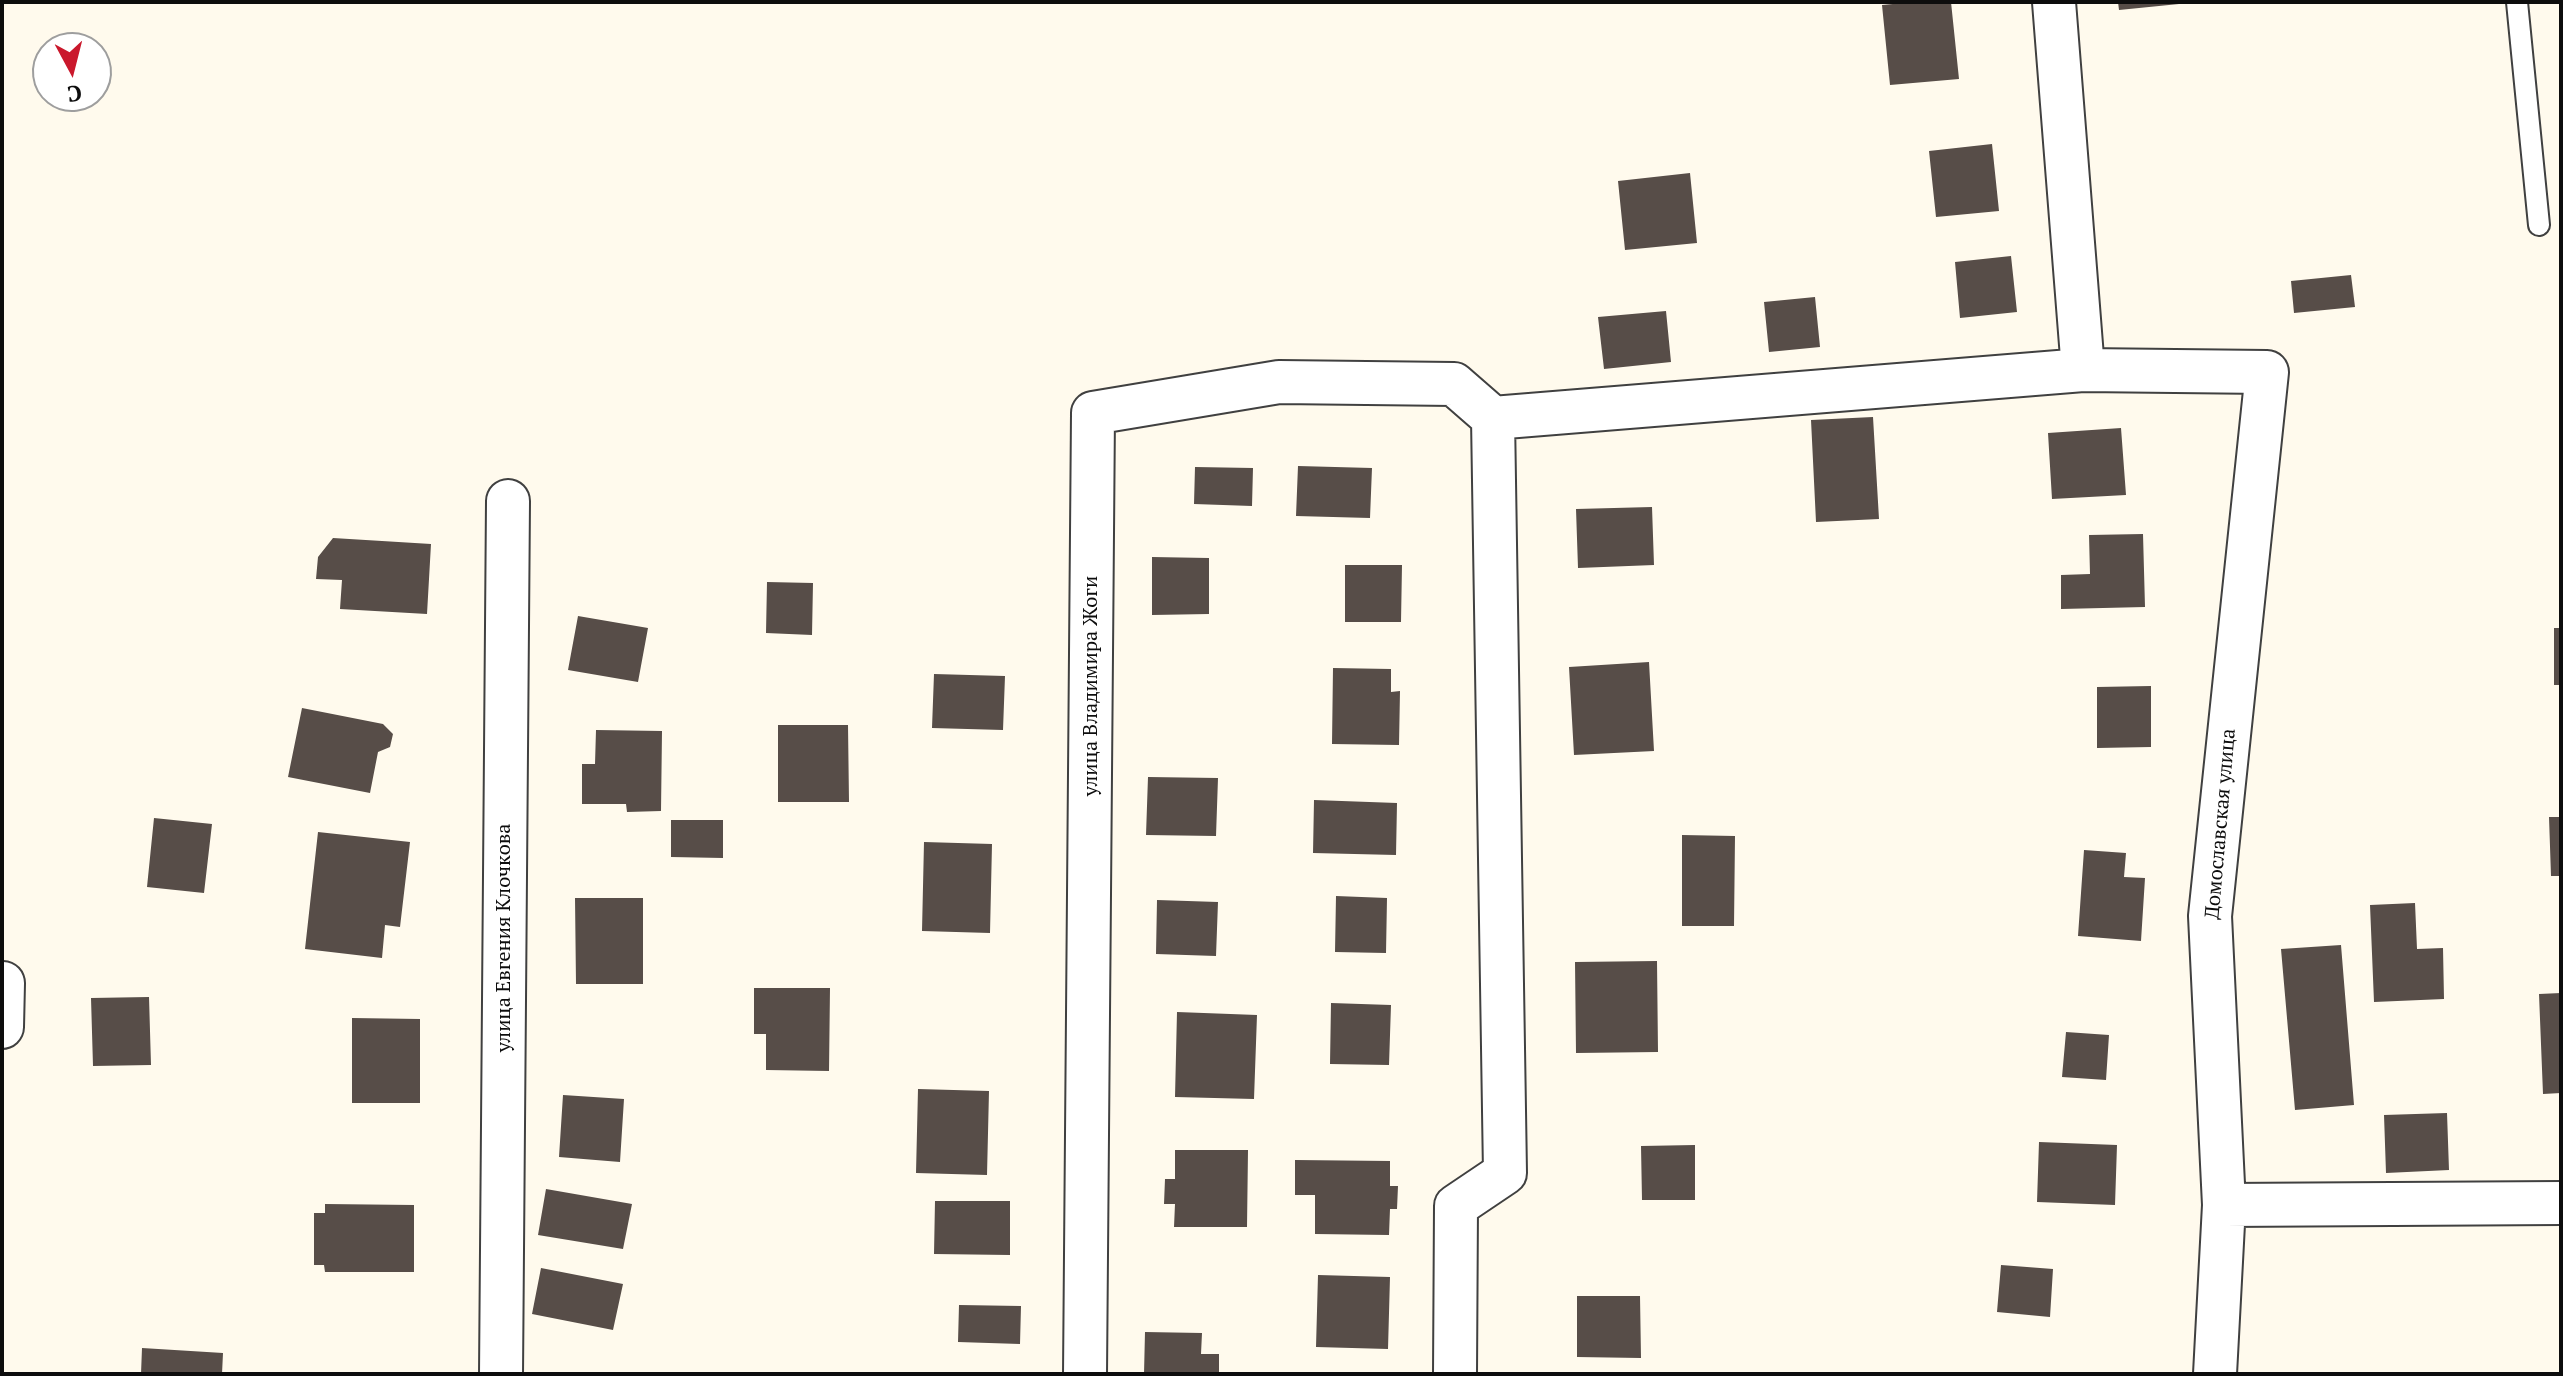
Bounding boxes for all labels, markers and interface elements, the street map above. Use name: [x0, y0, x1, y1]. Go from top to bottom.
north arrow: [32, 32, 112, 112]
text: С: [66, 79, 84, 110]
street label: улица Владимира Жоги: [1079, 576, 1103, 796]
street label: Домославская улица: [2201, 728, 2241, 920]
street label: улица Евгения Клочкова: [492, 824, 516, 1052]

